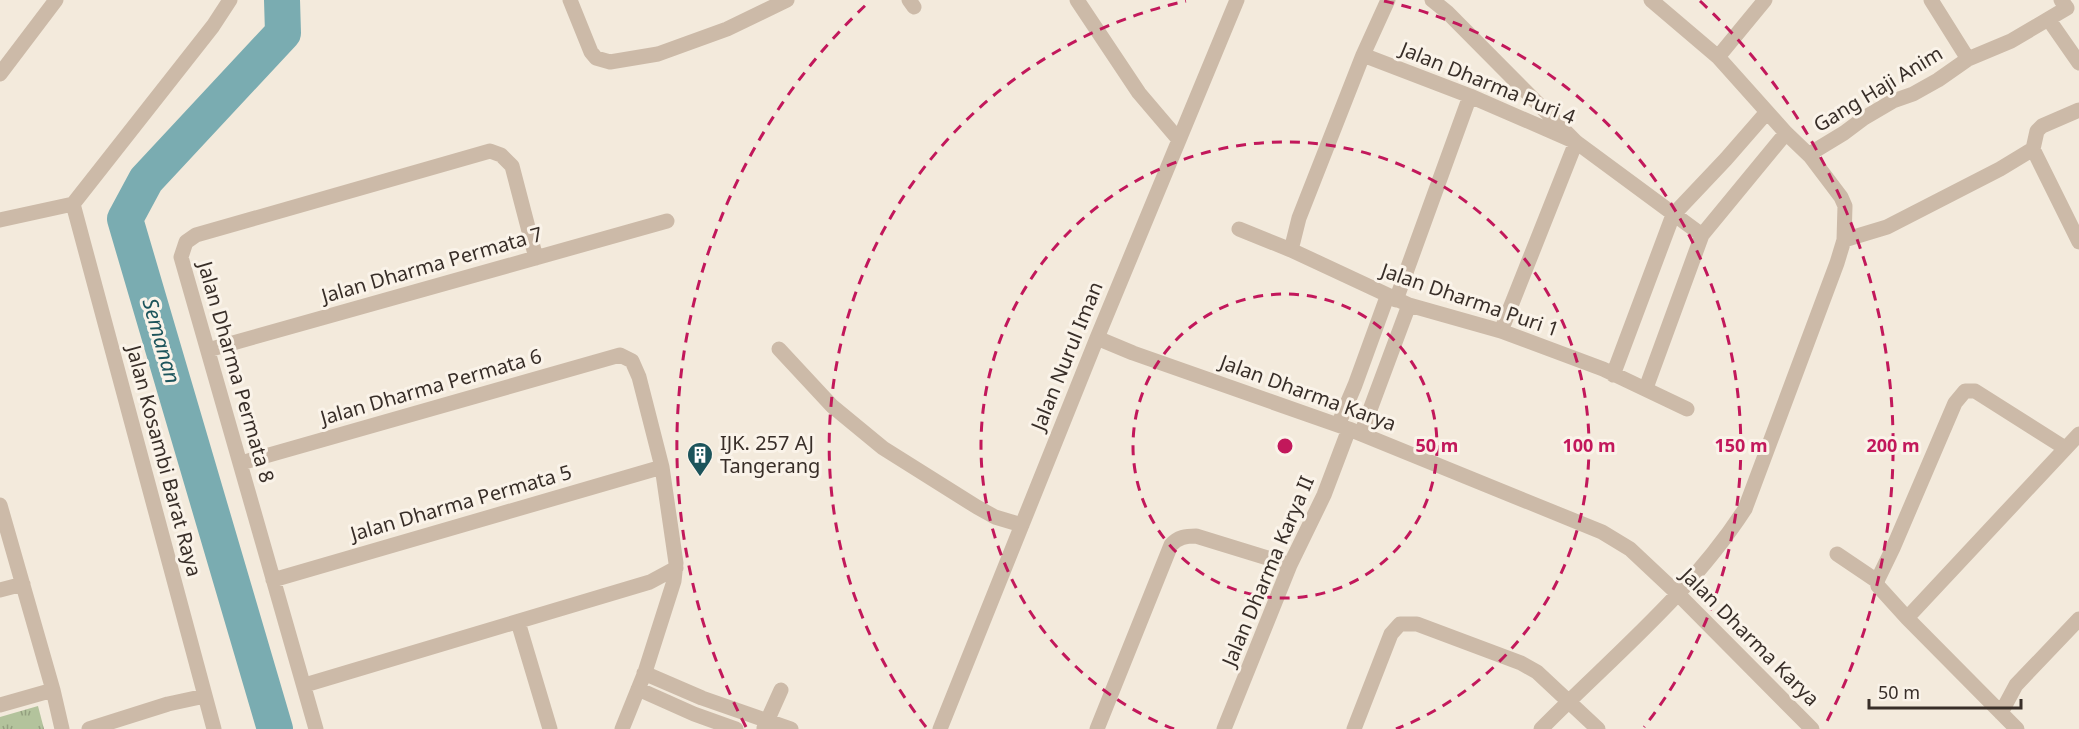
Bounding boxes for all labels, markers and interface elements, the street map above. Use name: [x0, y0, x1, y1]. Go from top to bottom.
street label: Jalan Dharma Puri 4: [1395, 34, 1580, 130]
street label: Gang Haji Anim: [1808, 39, 1947, 138]
street label: Jalan Dharma Permata 7: [316, 220, 546, 310]
street label: Jalan Dharma Permata 8: [191, 256, 281, 486]
street label: Jalan Dharma Puri 1: [1376, 256, 1563, 343]
street label: Jalan Nurul Iman: [1024, 277, 1109, 436]
water label: Semanan: [136, 295, 187, 387]
street label: Jalan Kosambi Barat Raya: [120, 340, 208, 579]
street label: Jalan Dharma Permata 6: [315, 342, 545, 432]
street label: Jalan Dharma Karya: [1215, 347, 1400, 437]
place label: IJK. 257 AJ Tangerang: [720, 429, 820, 479]
text: 50 m: [1416, 433, 1458, 457]
text: 100 m: [1562, 433, 1616, 457]
text: 150 m: [1714, 433, 1768, 457]
text: 200 m: [1866, 433, 1920, 457]
centre of rings: [1275, 436, 1295, 456]
building icon: IJK. 257 AJ Tangerang: [685, 440, 715, 478]
street label: Jalan Dharma Permata 5: [345, 458, 575, 548]
street label: Jalan Dharma Karya II: [1214, 472, 1320, 672]
street label: Jalan Dharma Karya: [1674, 560, 1825, 712]
scale bar: [1869, 672, 2020, 710]
text: 50 m: [1878, 680, 1920, 704]

